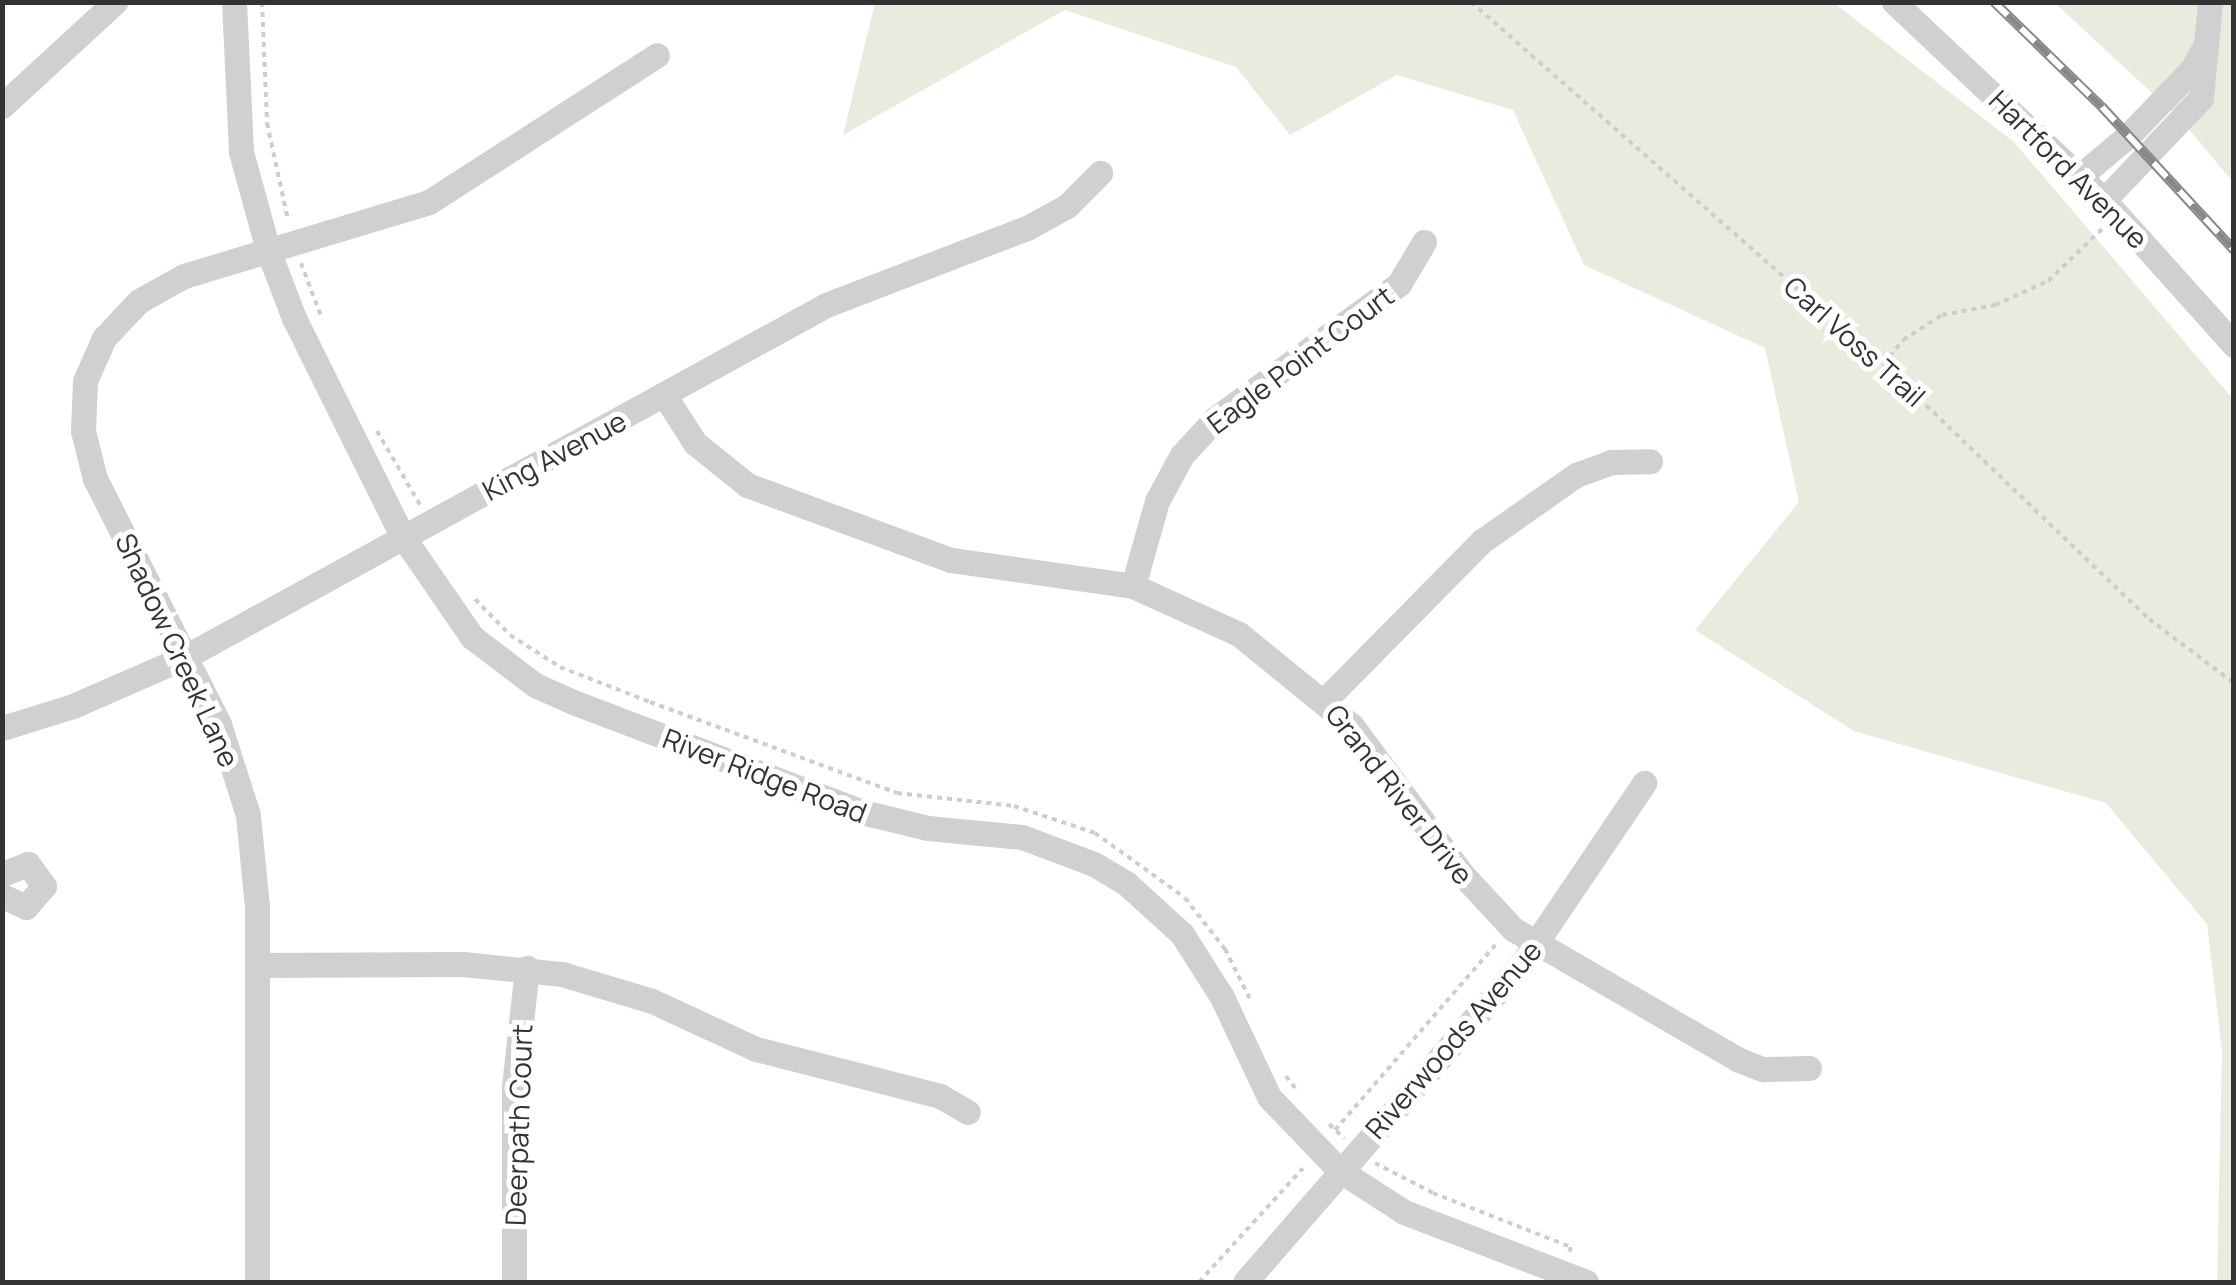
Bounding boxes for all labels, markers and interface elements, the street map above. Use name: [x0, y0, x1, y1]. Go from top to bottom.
street label: Hartford Avenue: [1983, 83, 2155, 255]
street label: Carl Voss Trail: [1778, 269, 1932, 413]
street label: Eagle Point Court: [1200, 278, 1400, 440]
street label: King Avenue: [476, 403, 632, 507]
street label: Shadow Creek Lane: [109, 528, 247, 772]
street label: Grand River Drive: [1319, 697, 1481, 891]
street label: River Ridge Road: [658, 721, 872, 829]
street label: Riverwoods Avenue: [1358, 933, 1548, 1145]
street label: Deerpath Court: [498, 1024, 538, 1226]

